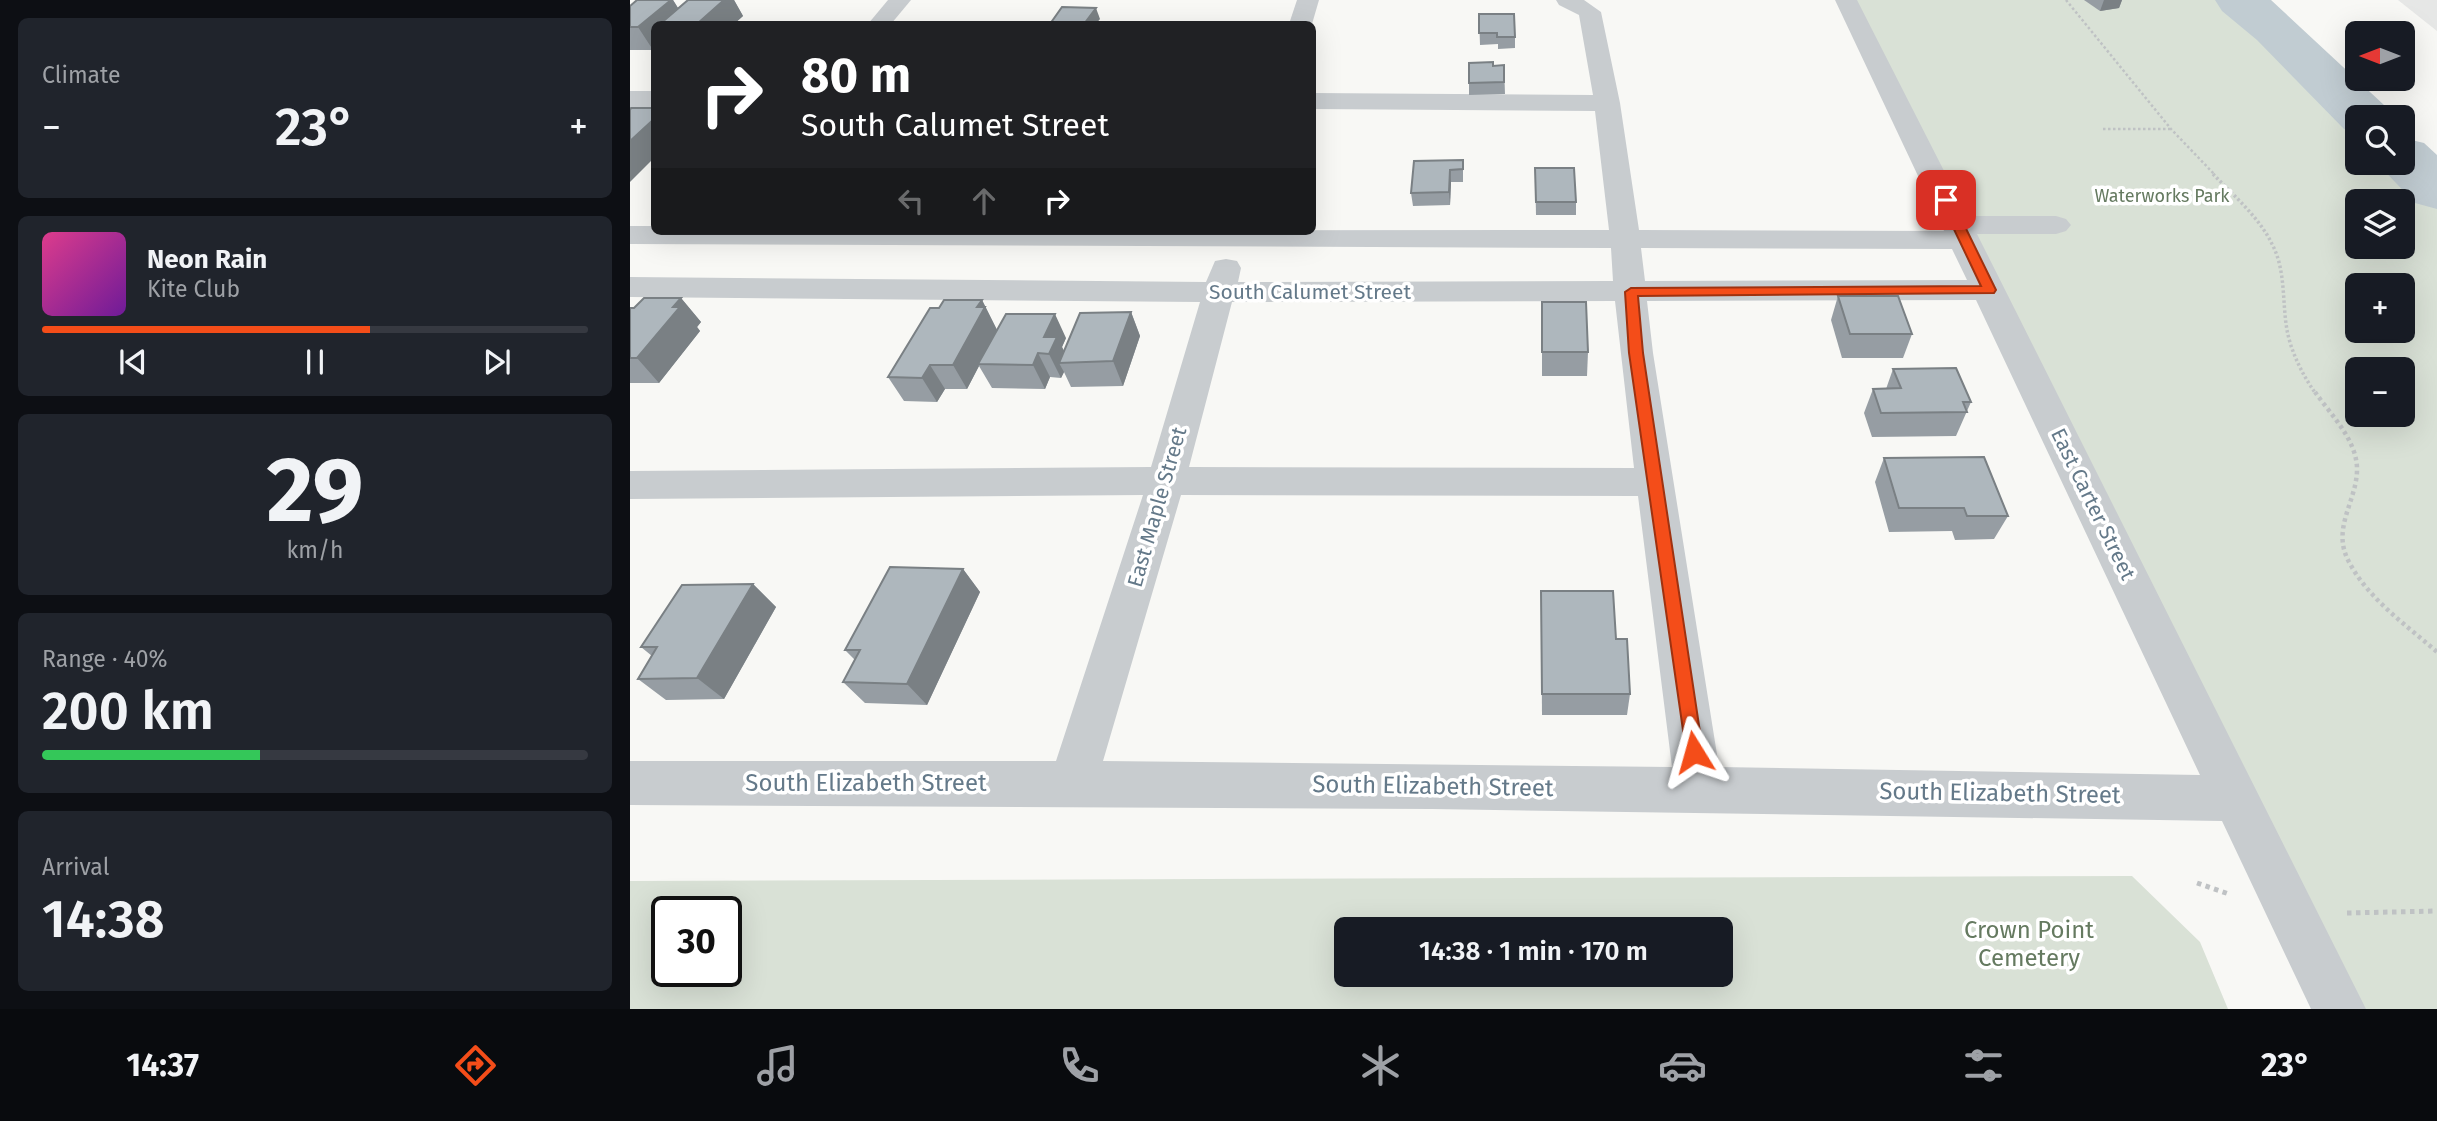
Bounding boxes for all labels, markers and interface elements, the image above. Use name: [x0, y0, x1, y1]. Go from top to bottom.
north arrow: [2345, 21, 2415, 91]
map controls: [2345, 21, 2415, 427]
text: 80 m: [801, 46, 911, 105]
icon: right: [686, 49, 777, 140]
text: Climate: [42, 61, 121, 89]
text: 23°: [275, 96, 355, 159]
text: −: [42, 104, 61, 150]
text: +: [569, 104, 588, 150]
button: search: [2345, 105, 2415, 175]
text: South Calumet Street: [801, 106, 1109, 144]
pin: [1916, 170, 1976, 230]
icon: arrive: [1927, 181, 1965, 219]
icon: left: [892, 182, 930, 220]
icon: ahead: [965, 182, 1003, 220]
icon: right: [1038, 182, 1076, 220]
park label: Waterworks Park: [2094, 185, 2230, 207]
button: layers: [2345, 189, 2415, 259]
text: Neon Rain: [147, 244, 267, 275]
button: +: [2345, 273, 2415, 343]
text: Kite Club: [147, 275, 240, 303]
street label: South Calumet Street: [1209, 279, 1411, 305]
icon: previous: [114, 343, 152, 381]
icon: pause: [296, 343, 334, 381]
icon: next: [478, 343, 516, 381]
button: −: [2345, 357, 2415, 427]
street label: East Maple Street: [1122, 424, 1192, 590]
street label: East Carter Street: [2045, 424, 2141, 584]
text: 29: [266, 436, 364, 545]
text: km/h: [287, 536, 343, 564]
text: Range · 40%: [42, 645, 168, 673]
text: 200 km: [42, 680, 214, 743]
position arrow: [1657, 715, 1731, 789]
street label: South Elizabeth Street: [745, 769, 987, 797]
street label: South Elizabeth Street: [1312, 770, 1554, 802]
street label: South Elizabeth Street: [1879, 777, 2121, 809]
text: Arrival: [42, 853, 109, 881]
text: 14:38: [42, 888, 165, 951]
speed limit sign: 30: [651, 896, 742, 987]
park label: Crown Point Cemetery: [1964, 916, 2094, 972]
text: 14:38 · 1 min · 170 m: [1419, 936, 1648, 967]
icon: directions: [451, 1041, 500, 1090]
icon: music: [753, 1041, 802, 1090]
icon: phone: [1055, 1041, 1104, 1090]
icon: climate: [1356, 1041, 1405, 1090]
icon: car: [1658, 1041, 1707, 1090]
icon: filters: [1959, 1041, 2008, 1090]
text: 14:37: [126, 1046, 199, 1084]
text: 23°: [2261, 1046, 2311, 1084]

